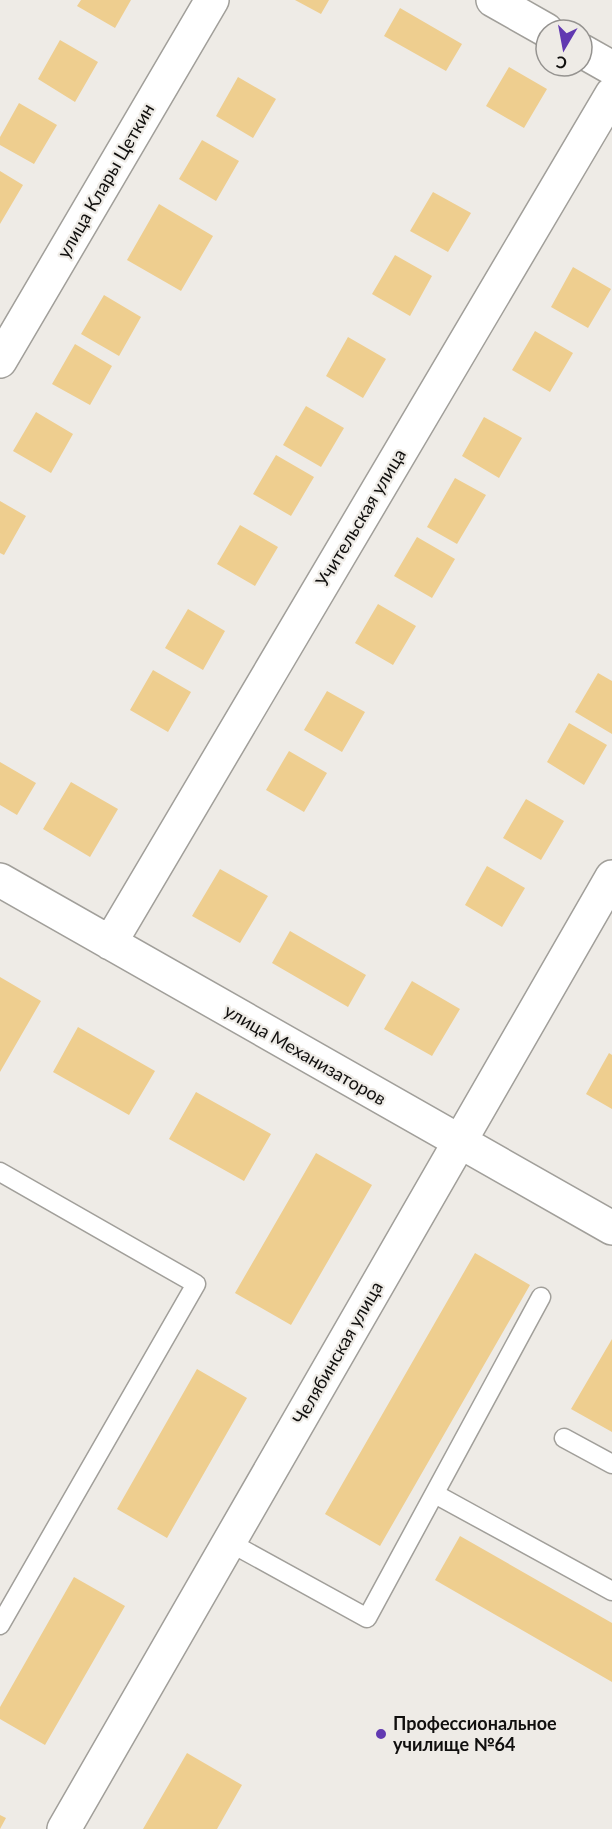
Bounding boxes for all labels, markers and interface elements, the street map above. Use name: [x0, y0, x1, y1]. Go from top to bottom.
north arrow: [534, 18, 594, 78]
text: С: [554, 53, 568, 74]
street label: улица Клары Цеткин: [52, 99, 158, 262]
street label: Учительская улица: [310, 445, 410, 590]
street label: улица Механизаторов: [221, 999, 390, 1109]
street label: Челябинская улица: [287, 1277, 387, 1428]
place label: Профессиональное училище №64: [393, 1712, 557, 1755]
marker: Профессиональное училище №64: [374, 1727, 388, 1741]

